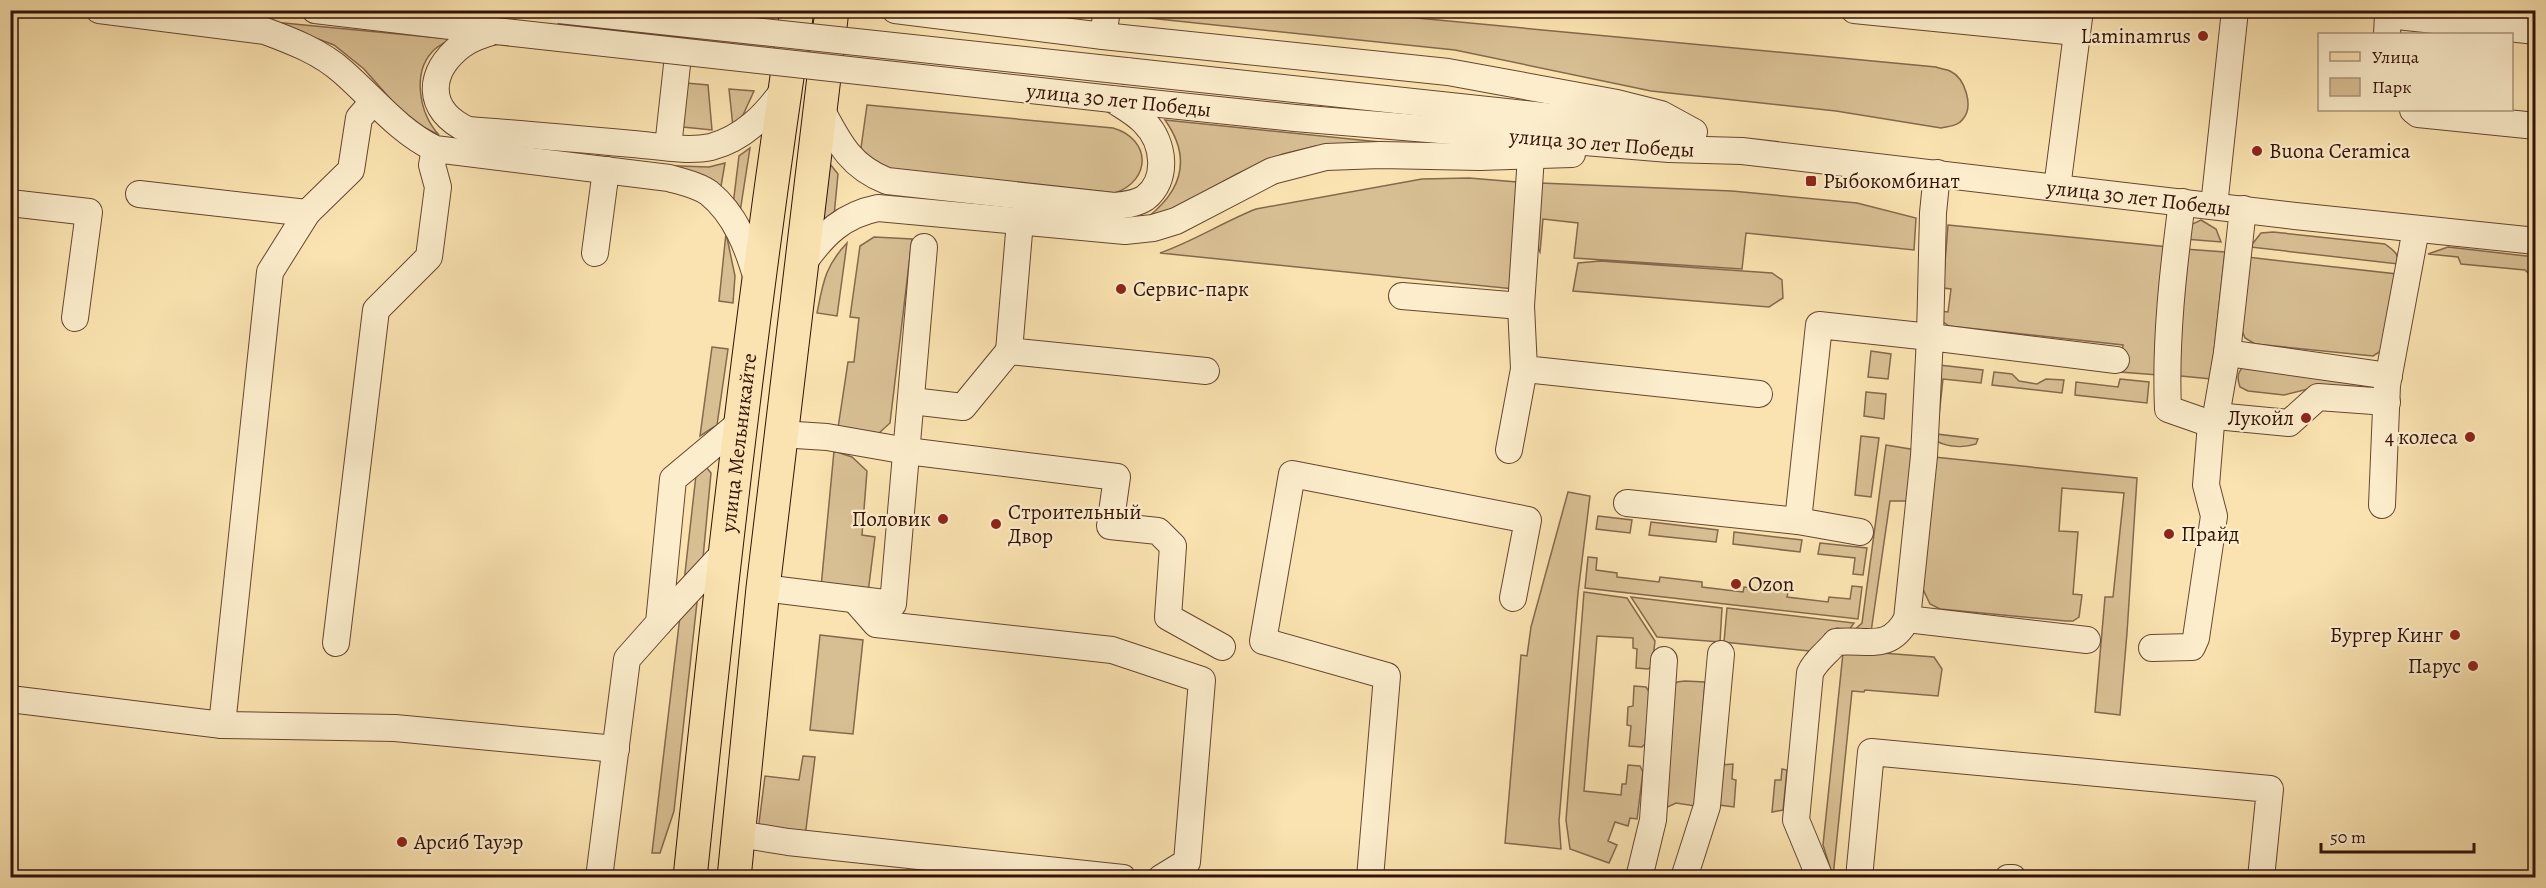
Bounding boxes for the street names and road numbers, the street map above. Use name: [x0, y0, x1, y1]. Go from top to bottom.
street label: улица 30 лет Победы: [1024, 76, 1213, 124]
street label: улица 30 лет Победы: [1507, 122, 1695, 164]
street label: улица 30 лет Победы: [2044, 173, 2233, 222]
street label: улица Мельникайте: [714, 351, 763, 535]

